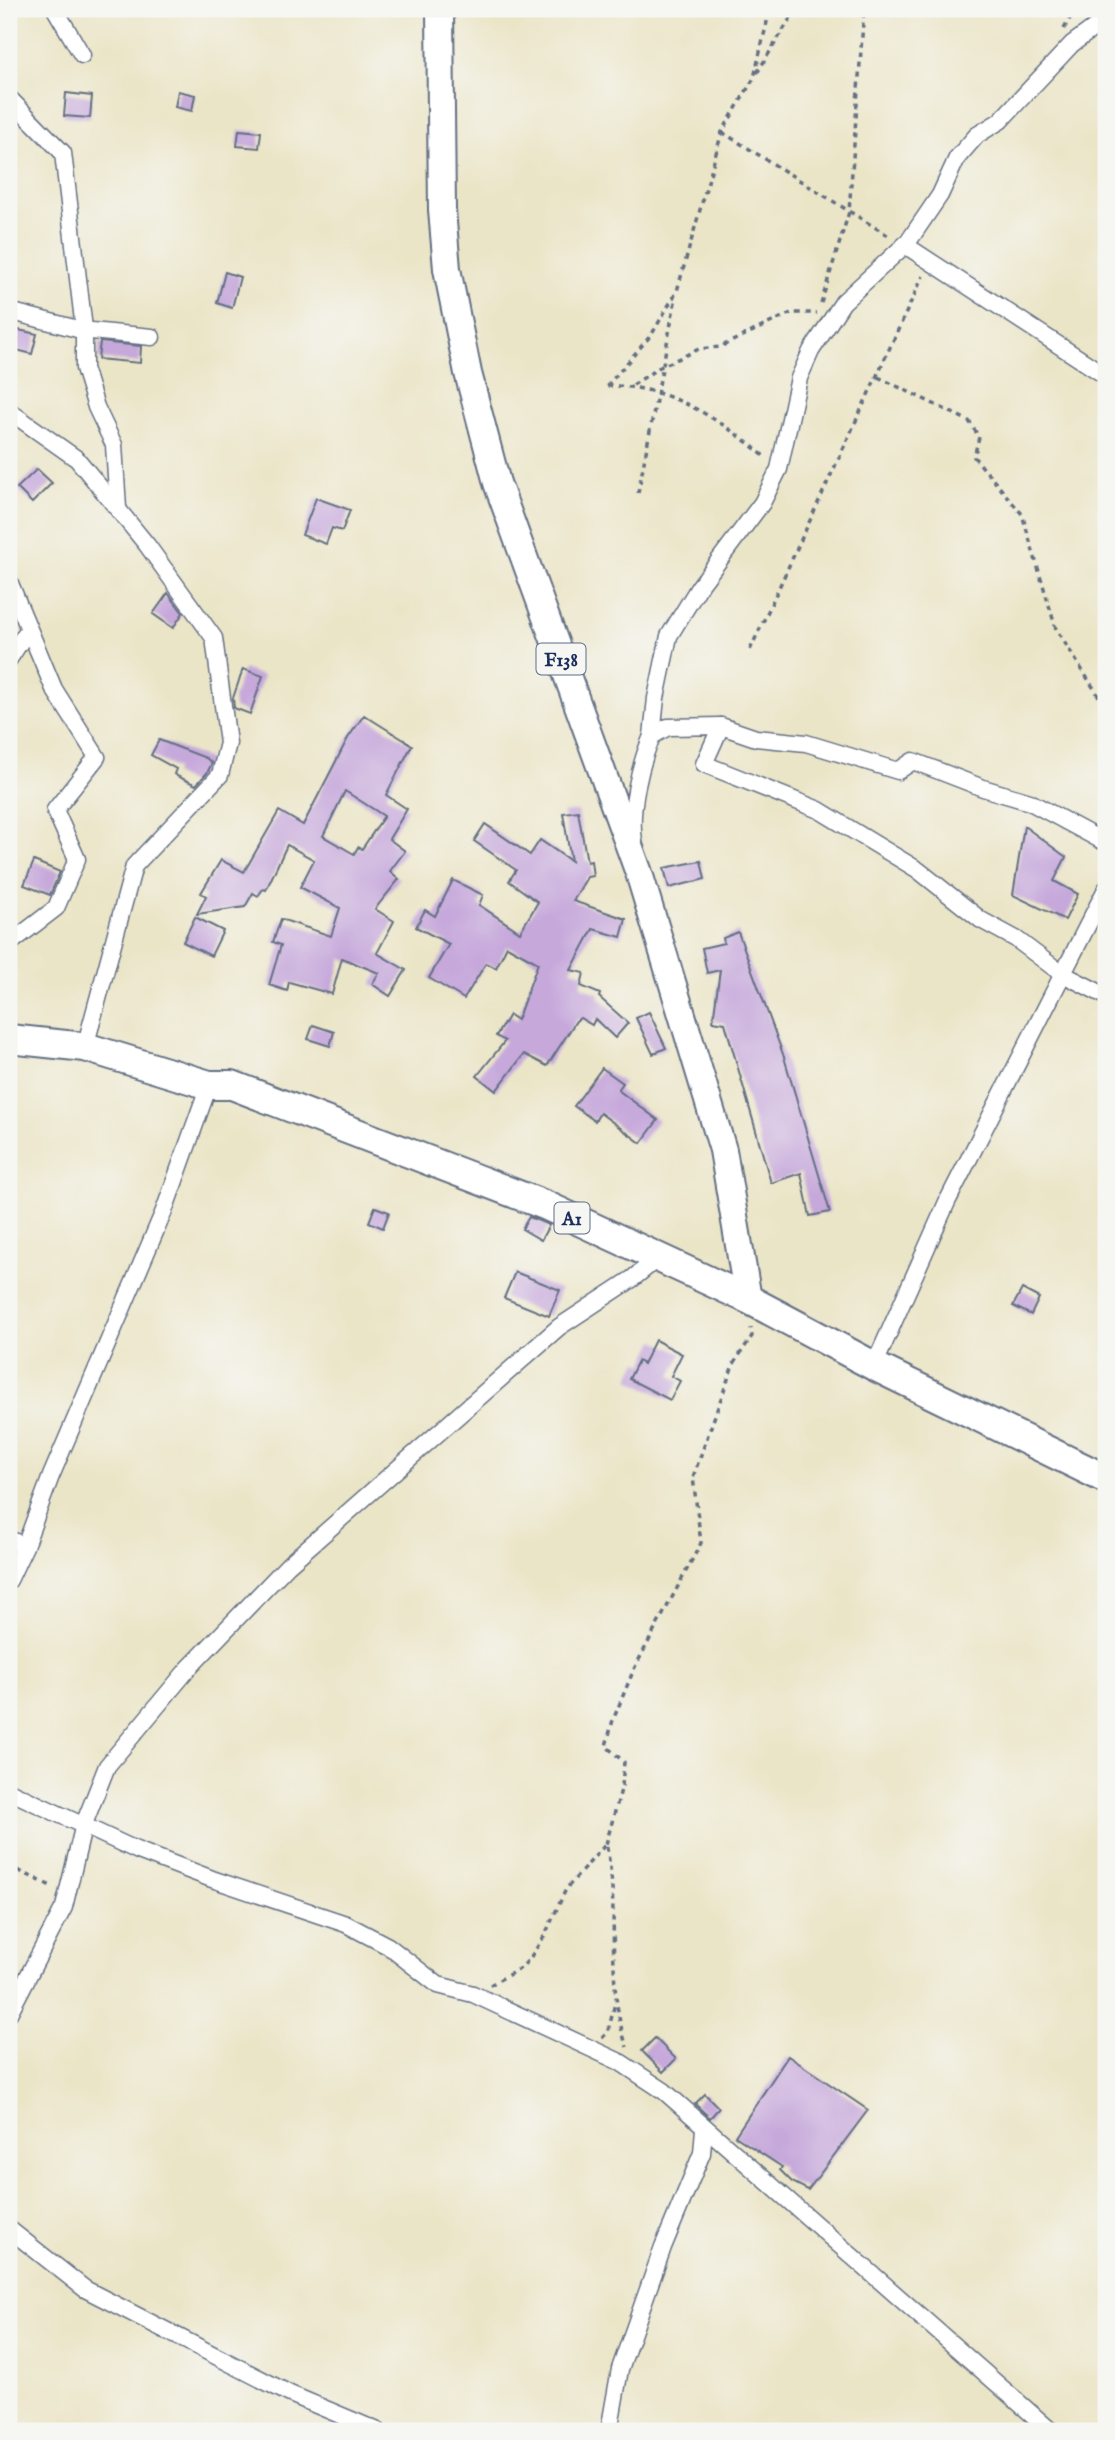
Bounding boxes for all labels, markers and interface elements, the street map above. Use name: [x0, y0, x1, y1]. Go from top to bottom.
road number: F138: [536, 644, 586, 674]
road number: A1: [554, 1202, 590, 1234]

